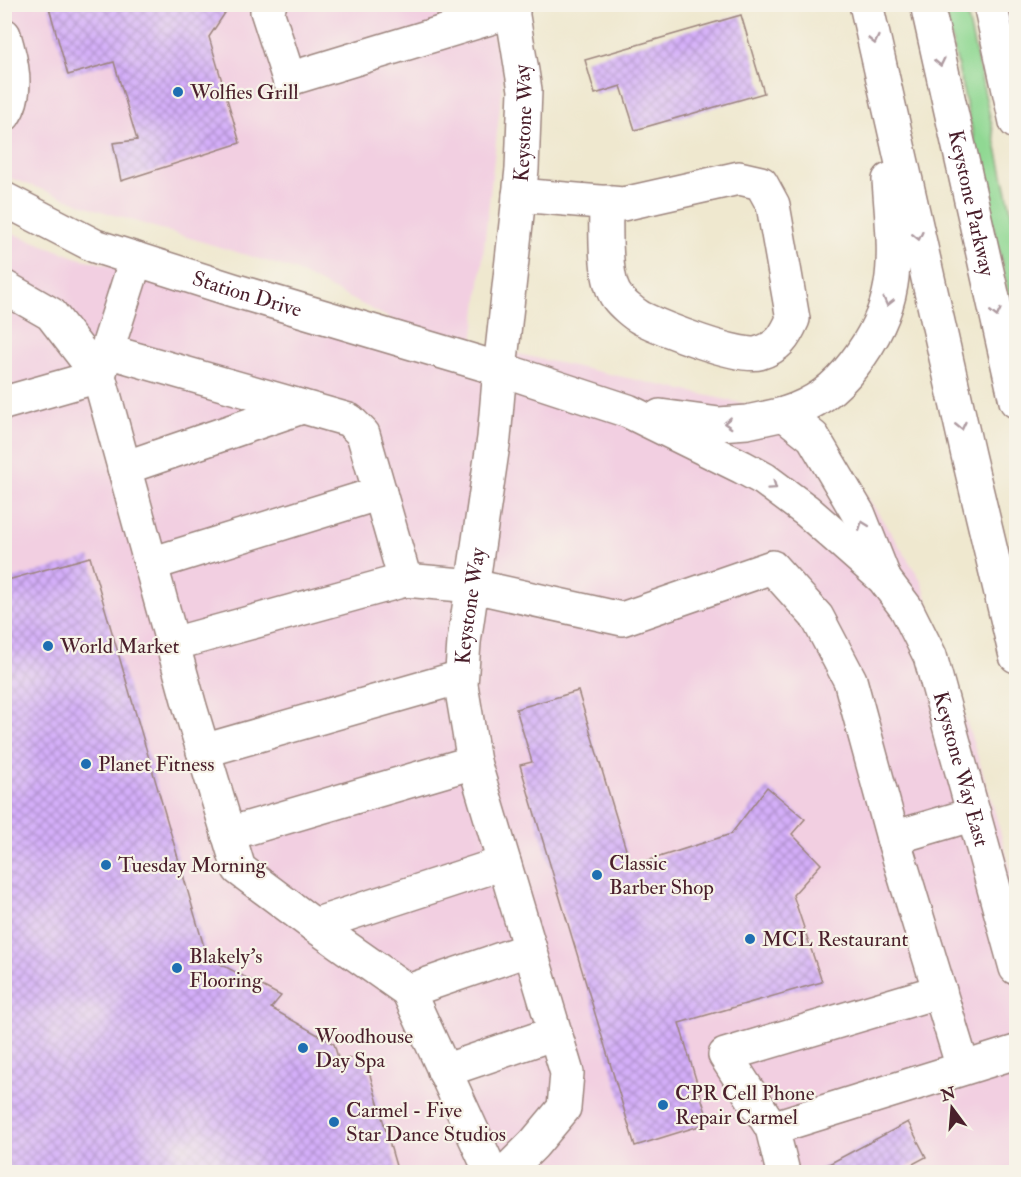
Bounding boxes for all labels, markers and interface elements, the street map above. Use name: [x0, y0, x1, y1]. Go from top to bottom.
one-way arrow: [867, 35, 880, 45]
one-way arrow: [932, 56, 945, 66]
street label: Keystone Way: [507, 62, 539, 183]
place label: Wolfies Grill: [189, 79, 299, 106]
marker: Wolfies Grill: [171, 85, 185, 99]
street label: Keystone Parkway: [942, 127, 1001, 280]
one-way arrow: [910, 230, 923, 240]
street label: Station Drive: [189, 264, 305, 323]
one-way arrow: [882, 296, 895, 306]
one-way arrow: [989, 308, 1002, 318]
one-way arrow: [724, 417, 733, 430]
one-way arrow: [954, 420, 967, 430]
one-way arrow: [766, 479, 777, 490]
one-way arrow: [858, 520, 870, 531]
street label: Keystone Way: [449, 545, 491, 665]
place label: World Market: [59, 633, 179, 660]
marker: World Market: [41, 639, 55, 653]
street label: Keystone Way East: [927, 688, 995, 850]
place label: Planet Fitness: [98, 751, 214, 778]
marker: Planet Fitness: [79, 757, 93, 771]
place label: Classic Barber Shop: [609, 850, 714, 901]
place label: Tuesday Morning: [118, 852, 267, 879]
marker: Tuesday Morning: [99, 858, 113, 872]
marker: Classic Barber Shop: [590, 868, 604, 882]
place label: MCL Restaurant: [762, 926, 908, 953]
marker: MCL Restaurant: [743, 932, 757, 946]
place label: Blakely's Flooring: [189, 943, 263, 994]
marker: Blakely's Flooring: [170, 961, 184, 975]
place label: Woodhouse Day Spa: [314, 1023, 413, 1074]
marker: Woodhouse Day Spa: [296, 1041, 310, 1055]
north arrow: [922, 1078, 982, 1138]
place label: CPR Cell Phone Repair Carmel: [675, 1080, 815, 1131]
text: N: [938, 1083, 958, 1106]
place label: Carmel - Five Star Dance Studios: [346, 1097, 506, 1148]
marker: CPR Cell Phone Repair Carmel: [656, 1098, 670, 1112]
marker: Carmel - Five Star Dance Studios: [327, 1115, 341, 1129]

